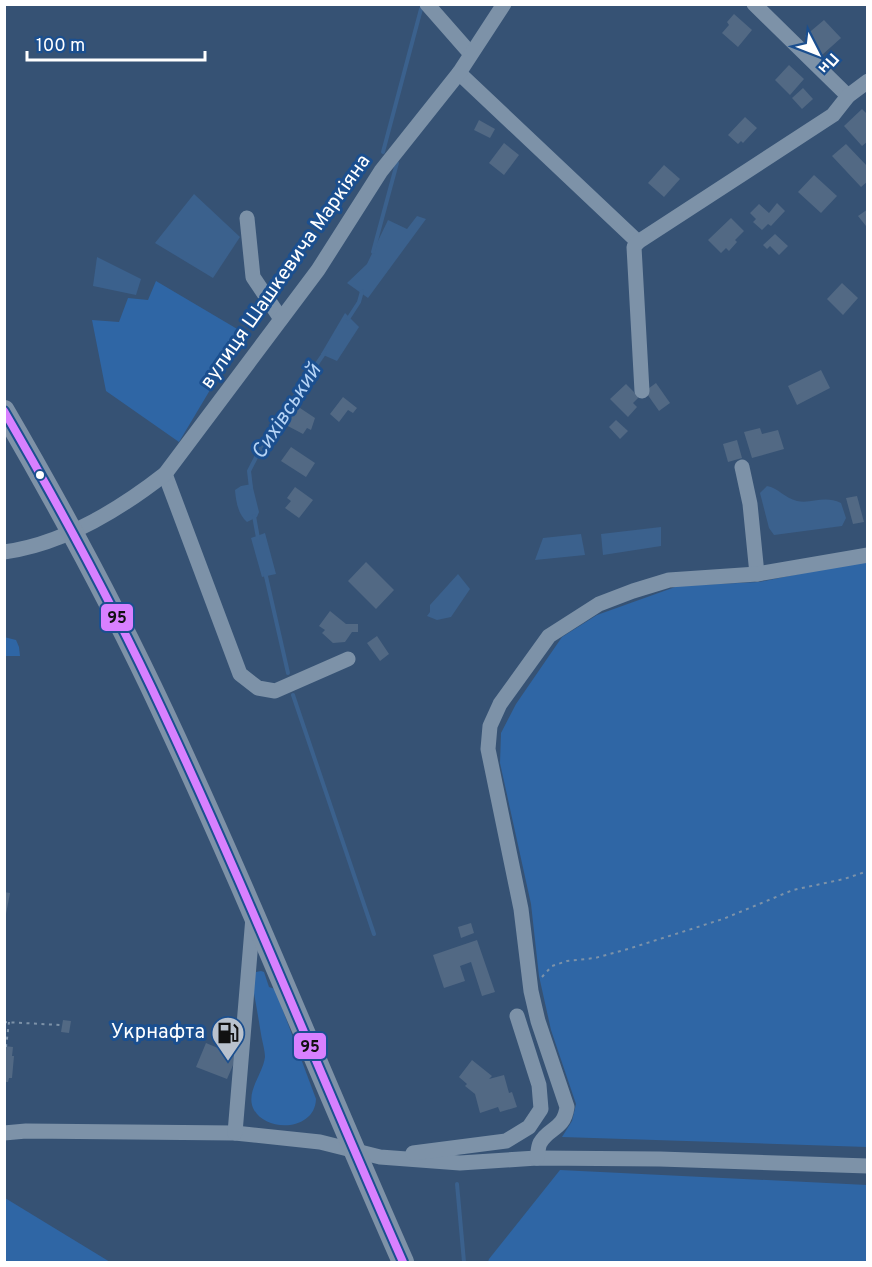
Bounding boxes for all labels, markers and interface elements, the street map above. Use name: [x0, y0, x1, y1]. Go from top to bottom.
scale bar: [27, 24, 206, 62]
north arrow: [788, 24, 848, 84]
text: 100 m: [36, 35, 85, 58]
text: Пн: [813, 48, 842, 77]
street label: вулиця Шашкевича Маркіяна: [195, 150, 377, 394]
water label: Сихівський: [246, 358, 328, 465]
unlabelled marker: [34, 469, 46, 481]
line badge: 95: [100, 603, 134, 632]
text: 95: [107, 609, 127, 629]
fuel station icon: Укрнафта: [210, 1015, 246, 1062]
place label: Укрнафта: [111, 1020, 205, 1046]
line badge: 95: [293, 1032, 327, 1060]
text: 95: [300, 1038, 320, 1058]

